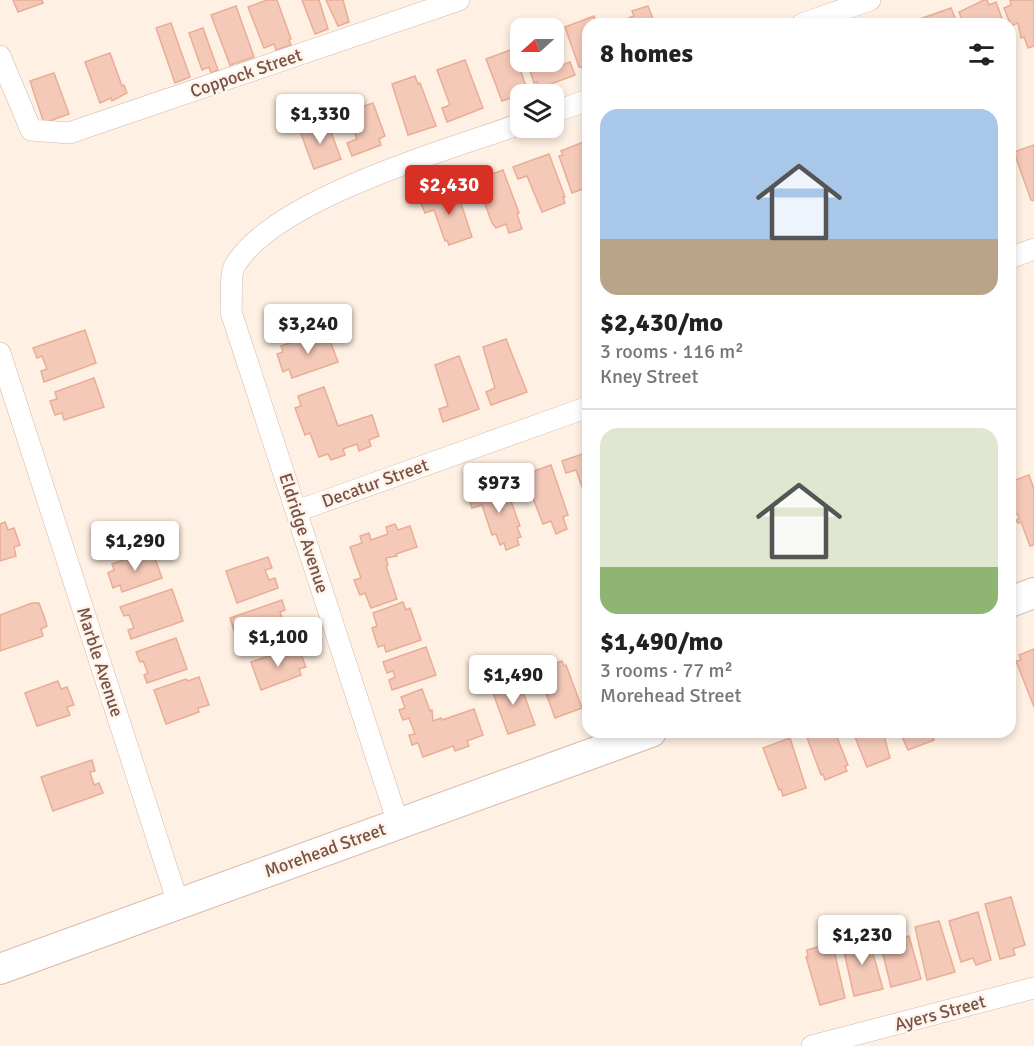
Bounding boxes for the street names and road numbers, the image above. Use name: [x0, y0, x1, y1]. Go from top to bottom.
street label: Coppock Street: [187, 44, 305, 102]
street label: Decatur Street: [319, 454, 431, 512]
street label: Eldridge Avenue: [274, 470, 334, 596]
street label: Marble Avenue: [72, 604, 128, 720]
street label: Morehead Street: [261, 818, 389, 882]
street label: Ayers Street: [892, 990, 988, 1036]

